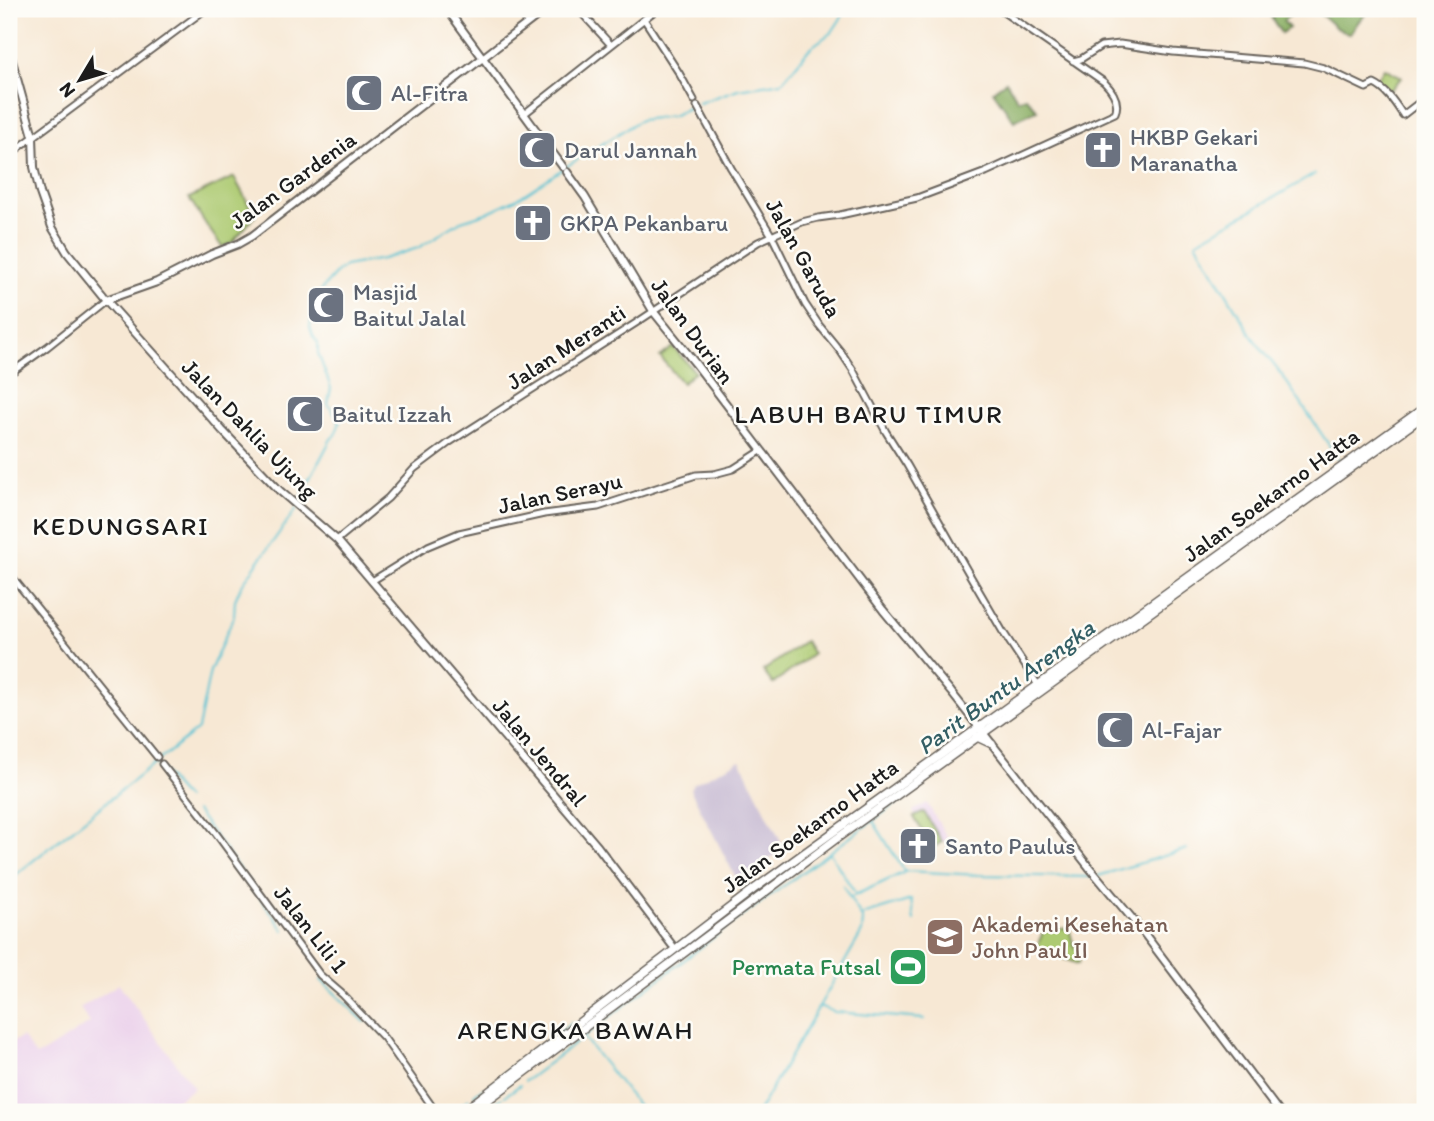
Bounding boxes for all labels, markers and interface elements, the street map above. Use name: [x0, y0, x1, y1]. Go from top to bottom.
north arrow: [46, 46, 116, 116]
mosque icon: Al-Fitra: [343, 72, 385, 114]
text: N: [54, 78, 80, 102]
place label: Al-Fitra: [391, 79, 468, 107]
place label: HKBP Gekari Maranatha: [1130, 123, 1258, 177]
street label: Jalan Gardenia: [225, 125, 361, 235]
mosque icon: Darul Jannah: [516, 129, 558, 171]
church icon: HKBP Gekari Maranatha: [1082, 129, 1124, 171]
place label: Darul Jannah: [564, 136, 697, 164]
street label: Jalan Garuda: [760, 194, 848, 322]
church icon: GKPA Pekanbaru: [512, 202, 554, 244]
place label: GKPA Pekanbaru: [560, 209, 729, 237]
street label: Jalan Durian: [645, 272, 741, 390]
place label: Masjid Baitul Jalal: [353, 278, 466, 332]
mosque icon: Masjid Baitul Jalal: [305, 284, 347, 326]
street label: Jalan Meranti: [501, 298, 631, 396]
street label: Jalan Dahlia Ujung: [176, 353, 324, 505]
mosque icon: Baitul Izzah: [284, 393, 326, 435]
district label: LABUH BARU TIMUR: [734, 398, 1004, 430]
place label: Baitul Izzah: [332, 400, 452, 428]
street label: Jalan Soekarno Hatta: [1178, 422, 1364, 568]
street label: Jalan Serayu: [495, 466, 625, 520]
district label: KEDUNGSARI: [32, 510, 210, 542]
water label: Parit Buntu Arengka: [912, 612, 1100, 761]
street label: Jalan Jendral: [487, 692, 594, 812]
mosque icon: Al-Fajar: [1094, 709, 1136, 751]
place label: Al-Fajar: [1142, 716, 1222, 744]
street label: Jalan Soekarno Hatta: [717, 753, 903, 899]
church icon: Santo Paulus: [897, 825, 939, 867]
place label: Santo Paulus: [945, 832, 1075, 860]
street label: Jalan Lili 1: [268, 880, 354, 979]
place label: Akademi Kesehatan John Paul II: [972, 910, 1168, 964]
school or university icon: Akademi Kesehatan John Paul II: [924, 916, 966, 958]
sports icon: Permata Futsal: [887, 946, 929, 988]
place label: Permata Futsal: [732, 953, 881, 981]
district label: ARENGKA BAWAH: [458, 1014, 694, 1046]

